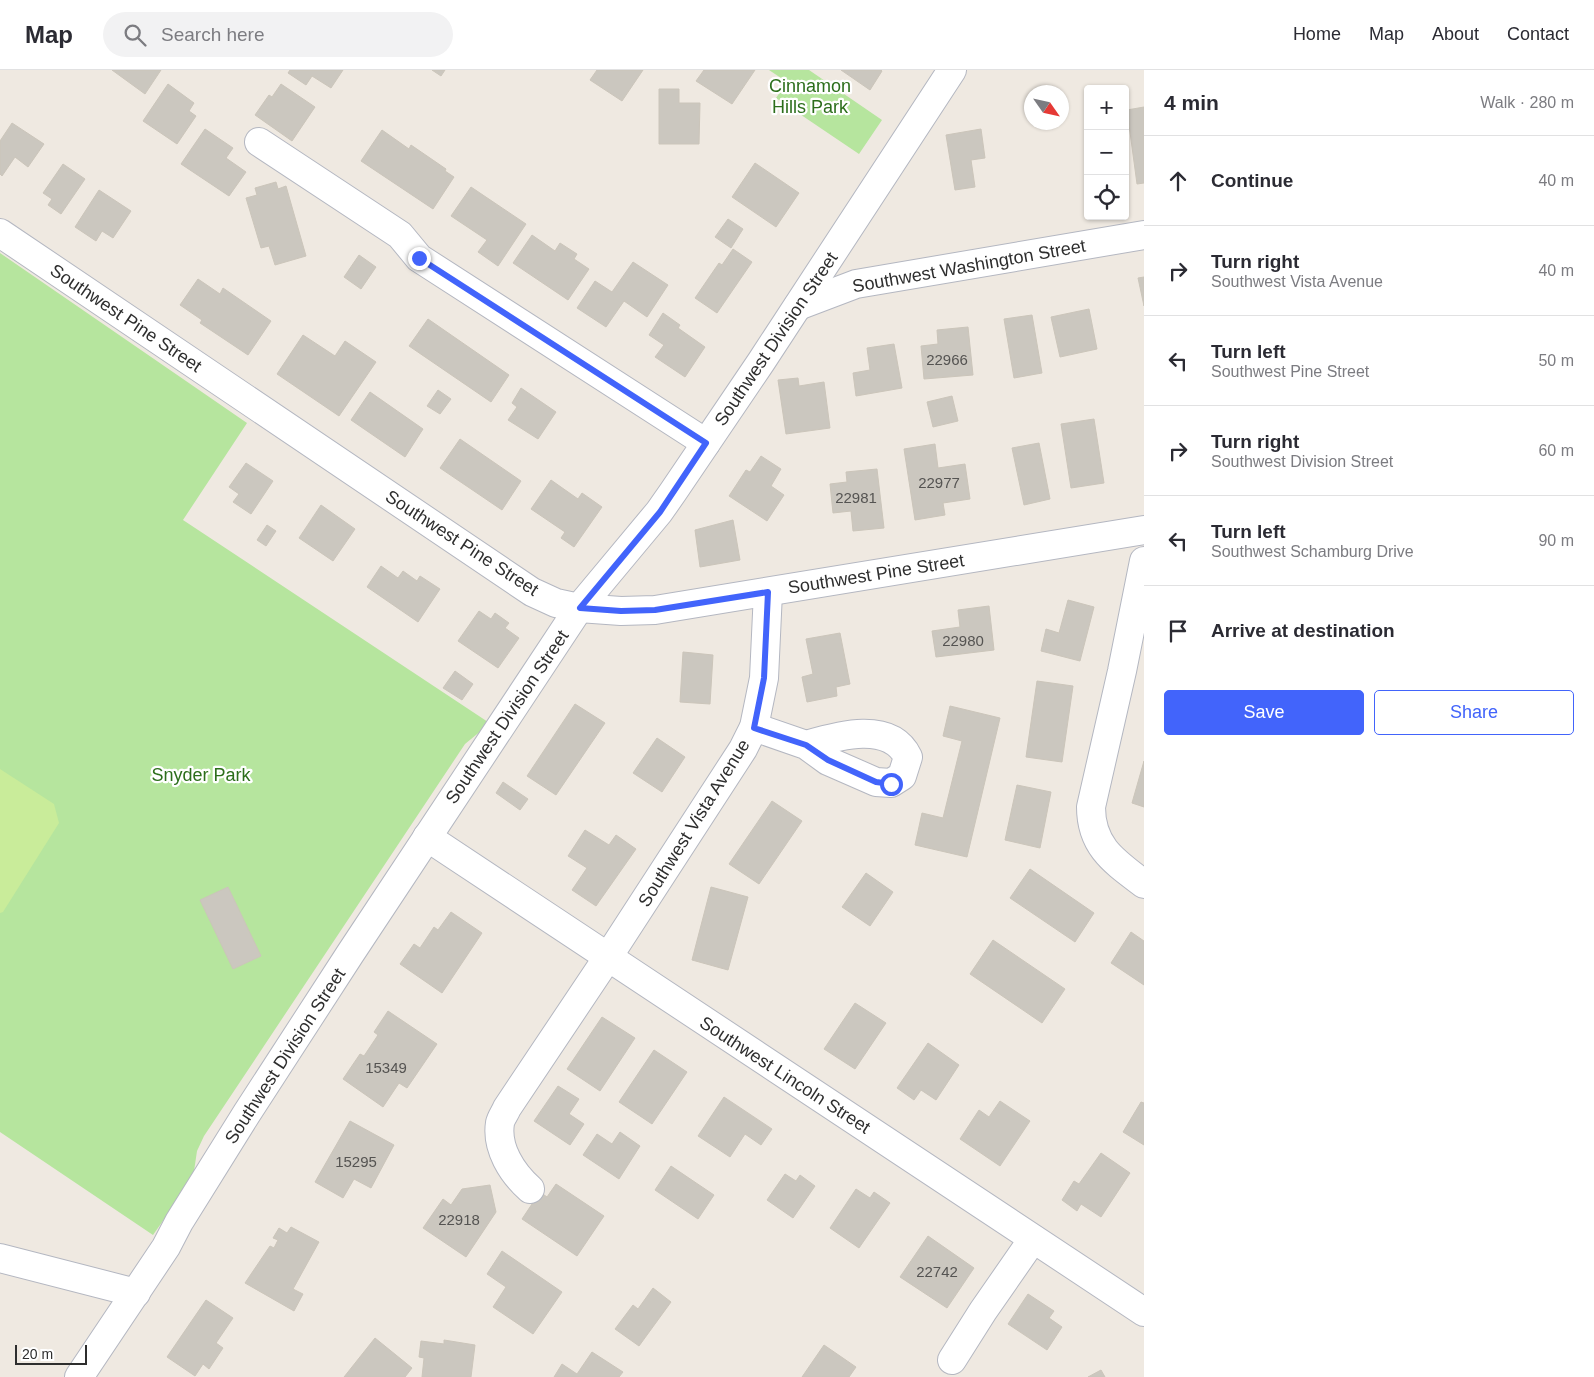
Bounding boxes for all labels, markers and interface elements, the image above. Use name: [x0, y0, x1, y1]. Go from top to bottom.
search box: [103, 12, 453, 57]
text: Map: [25, 21, 73, 48]
icon: search: [121, 21, 149, 49]
text: Search here: [161, 24, 265, 45]
text: Home: [1293, 24, 1341, 44]
text: Map: [1369, 24, 1404, 44]
text: About: [1432, 24, 1479, 44]
text: Contact: [1507, 24, 1569, 44]
park label: Cinnamon Hills Park: [769, 76, 851, 117]
north arrow: [1024, 85, 1069, 130]
map controls: [1084, 85, 1129, 220]
button: +: [1084, 85, 1129, 130]
text: 4 min: [1164, 91, 1219, 114]
text: Walk · 280 m: [1480, 94, 1574, 111]
button: −: [1084, 130, 1129, 175]
icon: ahead: [1164, 167, 1192, 195]
text: Continue: [1211, 170, 1293, 191]
text: 40 m: [1538, 172, 1574, 189]
button: locate: [1084, 175, 1129, 220]
street label: Southwest Washington Street: [851, 236, 1087, 296]
route end: [408, 247, 431, 270]
street label: Southwest Division Street: [710, 248, 842, 430]
text: Turn right: [1211, 251, 1299, 272]
icon: right: [1164, 257, 1192, 285]
street label: Southwest Pine Street: [47, 260, 205, 376]
text: 40 m: [1538, 262, 1574, 279]
text: Southwest Vista Avenue: [1211, 273, 1383, 290]
text: Turn left: [1211, 341, 1286, 362]
icon: left: [1164, 347, 1192, 375]
house number: 22966: [926, 351, 968, 368]
text: 50 m: [1538, 352, 1574, 369]
text: Southwest Pine Street: [1211, 363, 1369, 380]
text: Turn right: [1211, 431, 1299, 452]
icon: right: [1164, 437, 1192, 465]
text: 60 m: [1538, 442, 1574, 459]
text: Southwest Division Street: [1211, 453, 1393, 470]
house number: 22977: [918, 474, 960, 491]
street label: Southwest Pine Street: [382, 486, 542, 600]
house number: 22981: [835, 489, 877, 506]
text: Turn left: [1211, 521, 1286, 542]
icon: left: [1164, 527, 1192, 555]
text: 90 m: [1538, 532, 1574, 549]
text: Southwest Schamburg Drive: [1211, 543, 1414, 560]
street label: Southwest Pine Street: [786, 550, 966, 598]
icon: arrive: [1164, 617, 1192, 645]
text: Arrive at destination: [1211, 620, 1395, 641]
street label: Southwest Division Street: [441, 626, 573, 808]
house number: 22980: [942, 632, 984, 649]
button: Save: [1164, 690, 1364, 735]
button: Share: [1374, 690, 1574, 735]
street label: Southwest Vista Avenue: [634, 736, 754, 910]
park label: Snyder Park: [151, 765, 252, 785]
route start: [880, 773, 903, 796]
street label: Southwest Division Street: [221, 965, 349, 1147]
street label: Southwest Lincoln Street: [696, 1012, 874, 1138]
house number: 15349: [365, 1059, 407, 1076]
house number: 15295: [335, 1153, 377, 1170]
house number: 22918: [438, 1211, 480, 1228]
house number: 22742: [916, 1263, 958, 1280]
scale bar: [15, 1342, 88, 1365]
text: 20 m: [22, 1346, 53, 1362]

